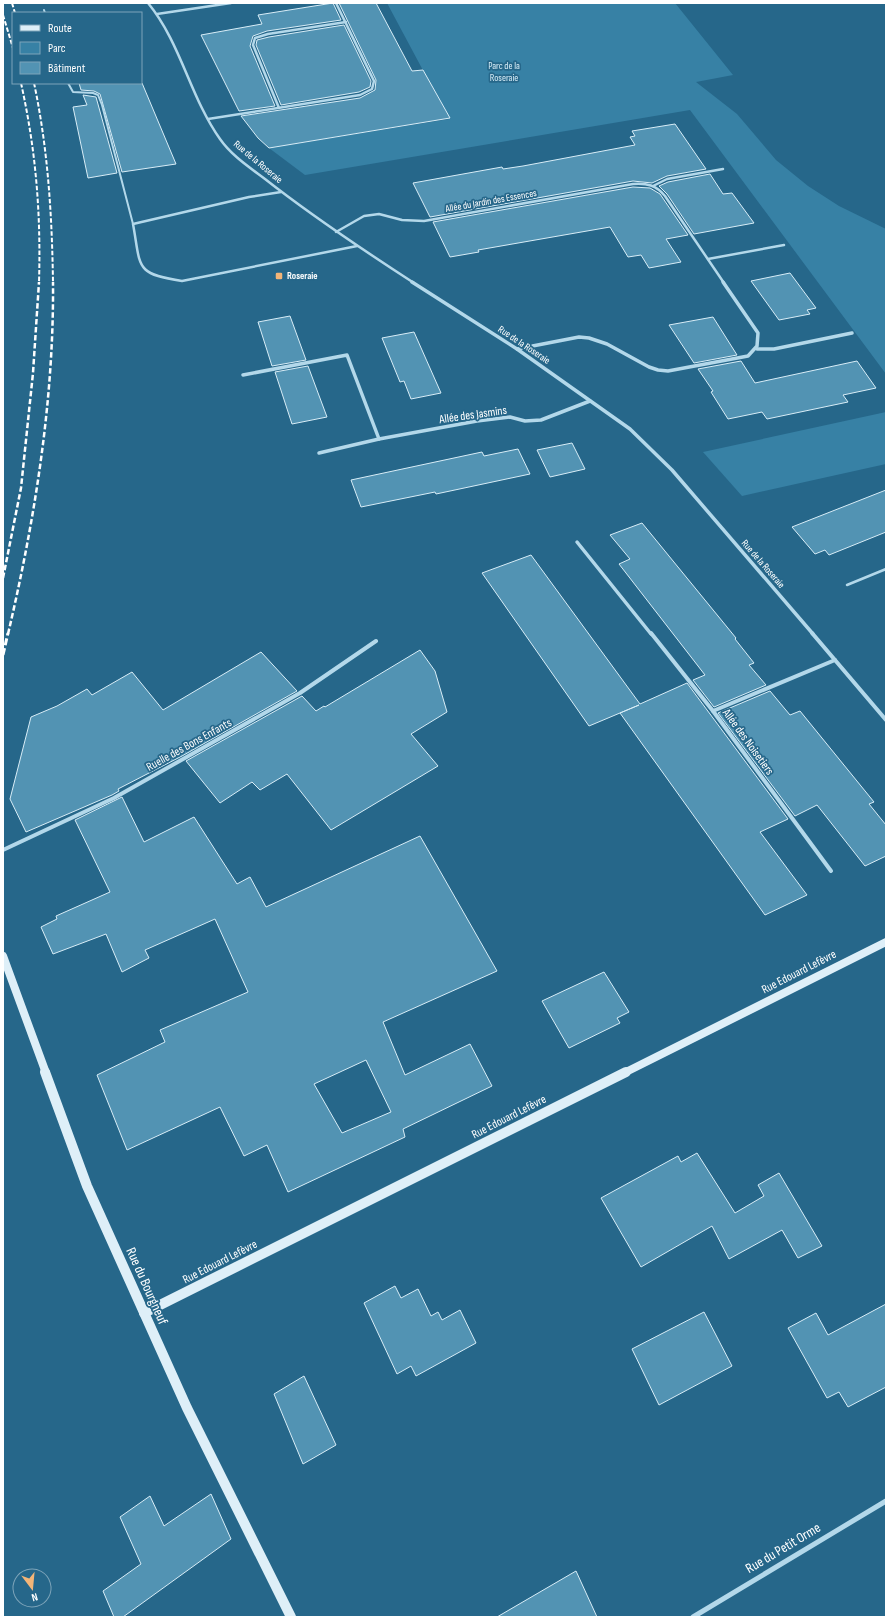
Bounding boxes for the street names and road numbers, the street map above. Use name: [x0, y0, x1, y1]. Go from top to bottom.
street label: Rue de la Roseraie: [231, 138, 285, 186]
street label: Allée du Jardin des Essences: [443, 187, 538, 215]
street label: Rue de la Roseraie: [496, 323, 552, 367]
street label: Allée des Jasmins: [437, 403, 508, 427]
street label: Rue de la Roseraie: [739, 537, 787, 591]
street label: Allée des Noisetiers: [718, 705, 777, 778]
street label: Ruelle des Bons Enfants: [144, 715, 234, 775]
street label: Rue Edouard Lefèvre: [759, 947, 839, 997]
street label: Rue Edouard Lefèvre: [469, 1092, 549, 1142]
street label: Rue Edouard Lefèvre: [180, 1237, 260, 1287]
street label: Rue du Bourgneuf: [122, 1245, 172, 1328]
street label: Rue du Petit Orme: [742, 1519, 824, 1577]

